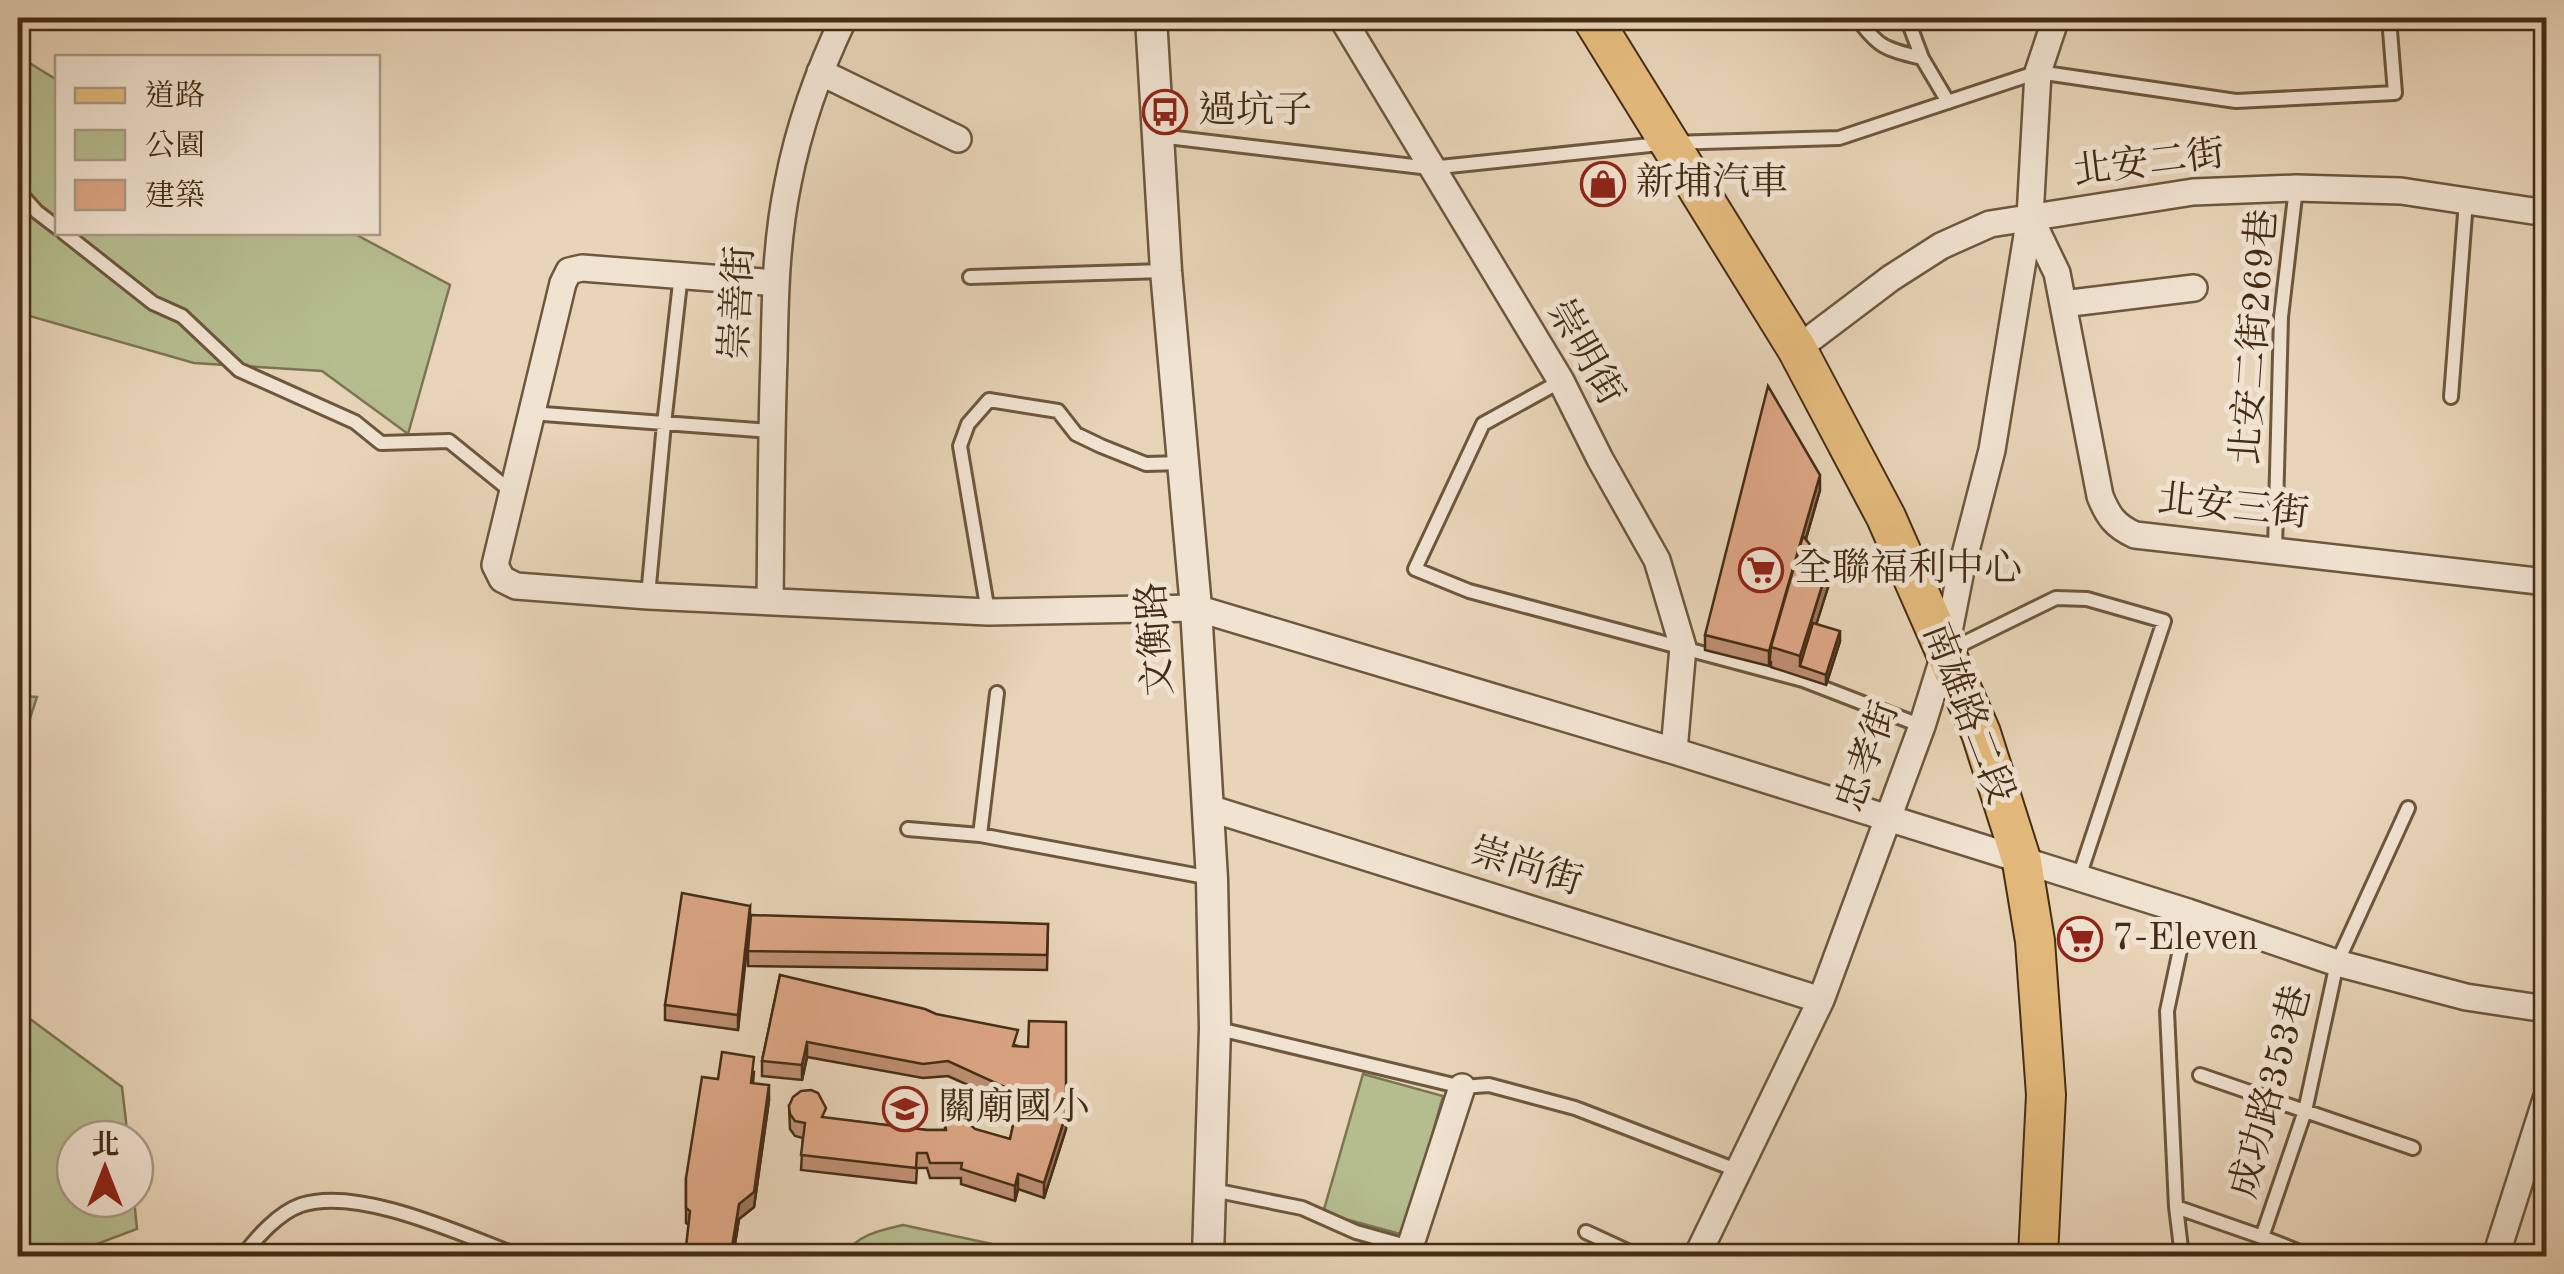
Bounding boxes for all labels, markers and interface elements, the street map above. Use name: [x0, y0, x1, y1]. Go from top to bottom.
legend: [55, 55, 380, 235]
text: 道路: [145, 79, 205, 112]
bus stop icon: 過坑子: [1142, 89, 1188, 135]
place label: 過坑子: [1198, 90, 1312, 131]
text: 公園: [145, 129, 205, 162]
street label: 北安二街: [2071, 132, 2227, 192]
shop icon: 新埔汽車: [1580, 161, 1626, 207]
place label: 新埔汽車: [1636, 161, 1788, 203]
text: 建築: [145, 179, 205, 212]
street label: 北安二街269巷: [2224, 208, 2284, 466]
street label: 崇善街: [714, 245, 761, 361]
street label: 崇明街: [1539, 293, 1632, 412]
street label: 北安三街: [2155, 477, 2311, 535]
supermarket icon: 全聯福利中心: [1738, 547, 1784, 593]
place label: 全聯福利中心: [1794, 547, 2022, 589]
street label: 文衡路: [1131, 581, 1180, 697]
street label: 南雄路二段: [1915, 617, 2023, 810]
street label: 忠孝街: [1828, 696, 1906, 817]
street label: 崇尚街: [1466, 830, 1587, 903]
supermarket icon: 7-Eleven: [2057, 916, 2103, 962]
place label: 7-Eleven: [2112, 920, 2258, 958]
street label: 成功路353巷: [2223, 981, 2319, 1202]
school or university icon: 關廟國小: [882, 1086, 928, 1132]
place label: 關廟國小: [938, 1086, 1090, 1128]
north arrow: [55, 1119, 155, 1219]
text: 北: [91, 1130, 119, 1161]

